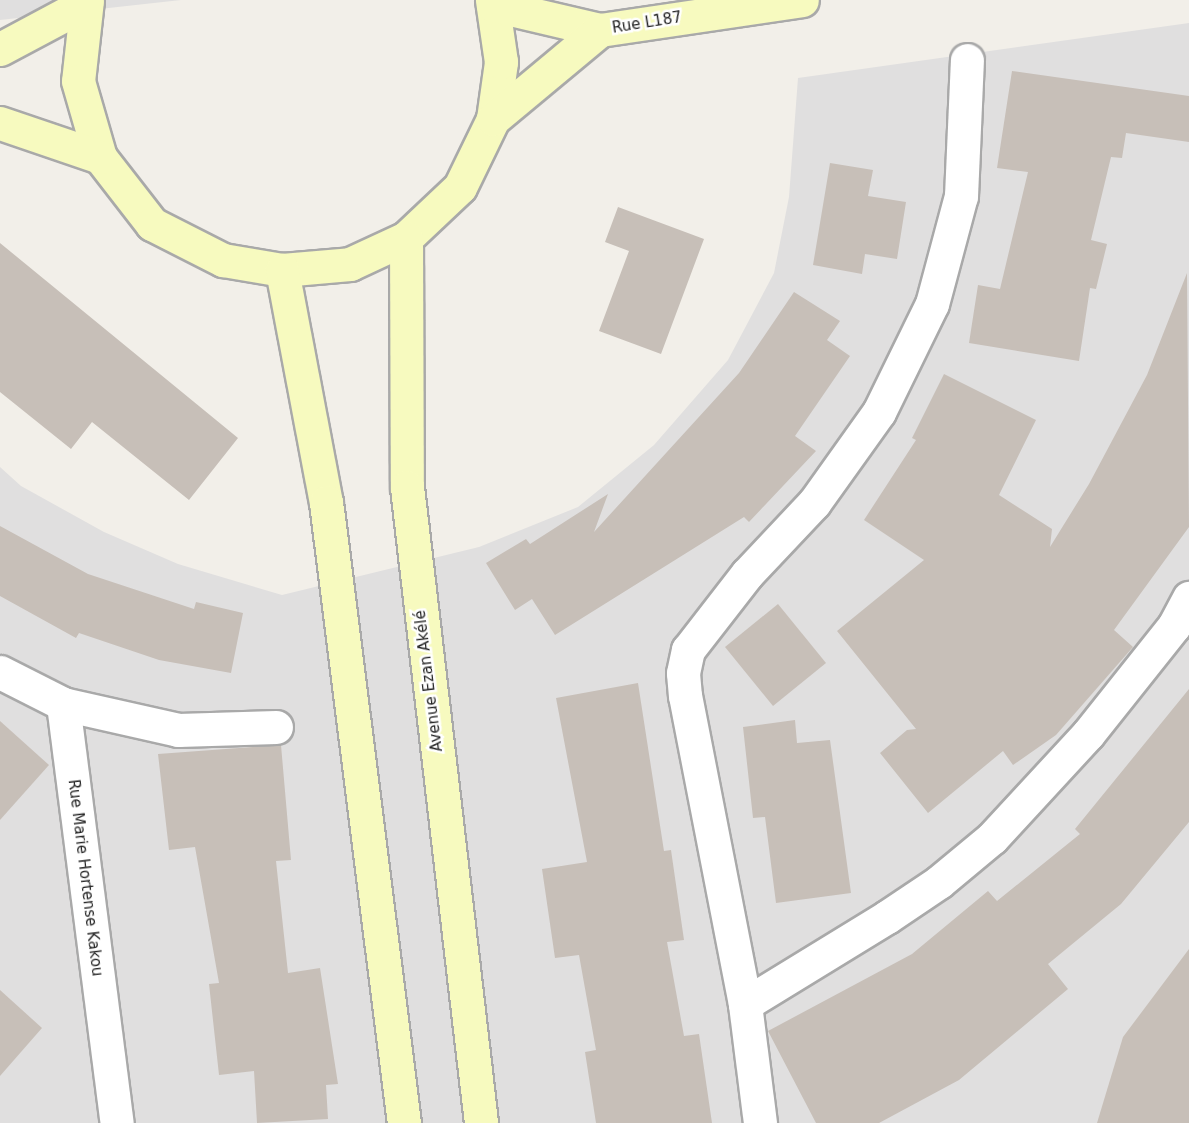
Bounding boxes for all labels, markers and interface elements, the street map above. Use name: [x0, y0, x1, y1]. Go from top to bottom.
street label: Rue L187: [611, 9, 683, 37]
street label: Avenue Ezan Akélé: [411, 609, 447, 753]
street label: Rue Marie Hortense Kakou: [64, 778, 106, 978]

